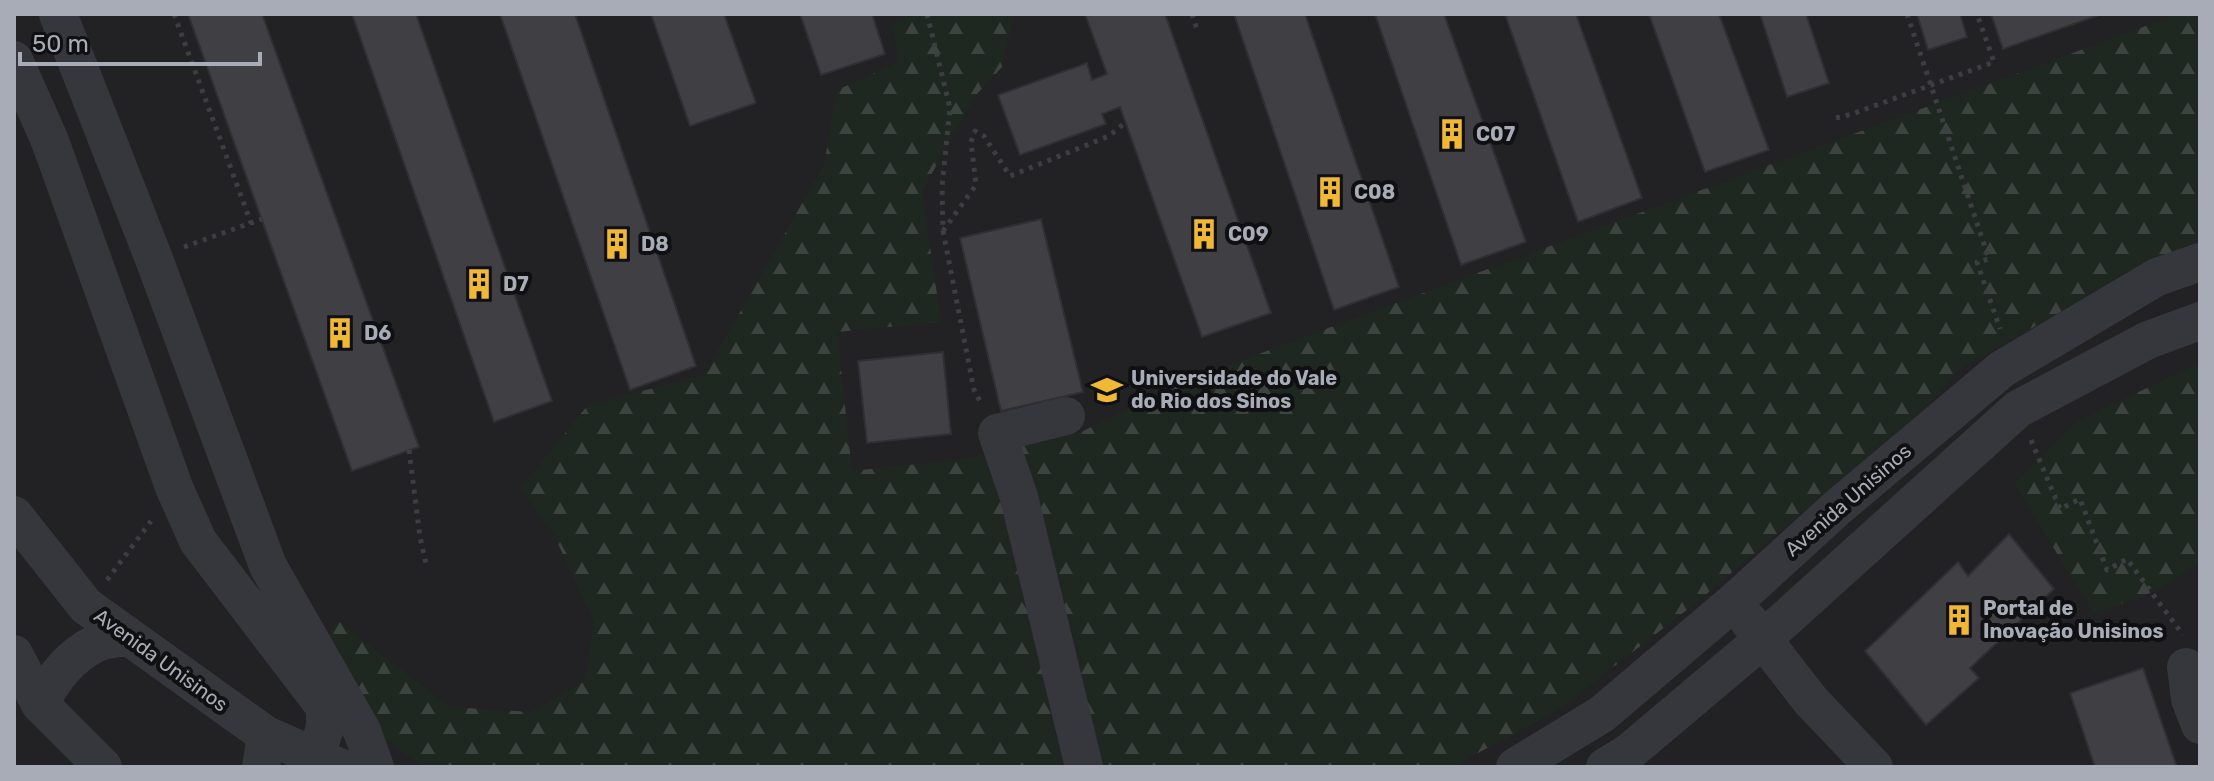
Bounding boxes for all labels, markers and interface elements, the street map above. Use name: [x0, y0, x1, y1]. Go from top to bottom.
scale bar: [20, 16, 260, 66]
text: 50 m: [32, 30, 89, 58]
building icon: C07: [1435, 117, 1469, 151]
place label: C07: [1476, 122, 1515, 146]
building icon: C08: [1313, 175, 1347, 209]
place label: C08: [1354, 180, 1395, 204]
building icon: C09: [1187, 217, 1221, 251]
place label: C09: [1228, 222, 1269, 246]
building icon: D8: [600, 227, 634, 261]
place label: D8: [641, 232, 669, 256]
building icon: D7: [462, 267, 496, 301]
place label: D7: [503, 272, 529, 296]
building icon: D6: [323, 316, 357, 350]
place label: D6: [364, 321, 391, 345]
place label: Universidade do Vale do Rio dos Sinos: [1131, 366, 1337, 413]
school or university icon: Universidade do Vale do Rio dos Sinos: [1090, 373, 1124, 407]
street label: Avenida Unisinos: [1780, 439, 1916, 561]
place label: Portal de Inovação Unisinos: [1983, 596, 2164, 643]
street label: Avenida Unisinos: [90, 603, 232, 717]
building icon: Portal de Inovação Unisinos: [1942, 603, 1976, 637]

